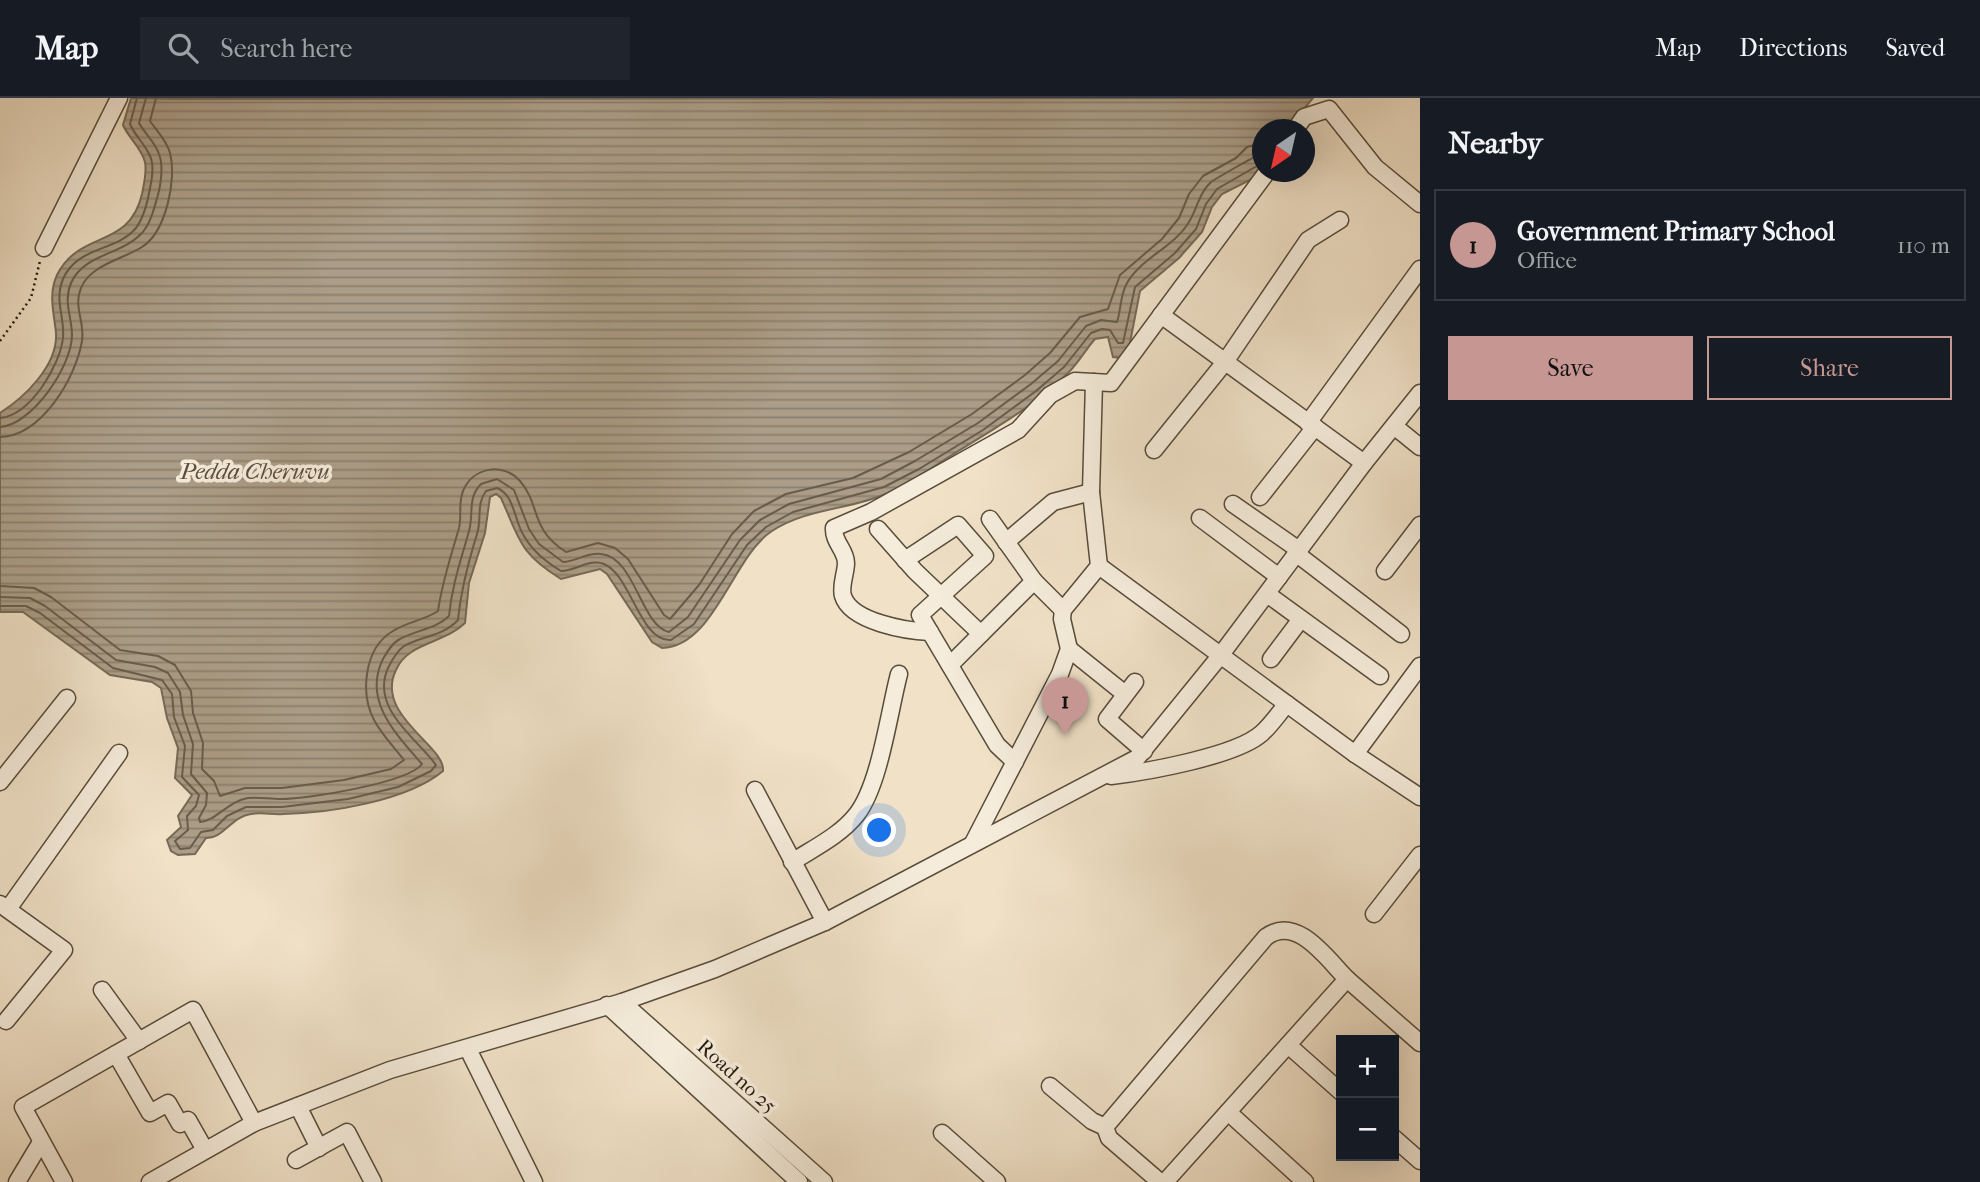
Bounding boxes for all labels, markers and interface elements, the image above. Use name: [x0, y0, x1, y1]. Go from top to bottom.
search box: [140, 17, 630, 80]
text: Map: [35, 29, 98, 68]
icon: search: [164, 29, 202, 67]
text: Search here: [220, 33, 352, 64]
text: Map: [1655, 34, 1701, 62]
text: Directions: [1739, 34, 1847, 62]
text: Saved: [1885, 34, 1945, 62]
north arrow: [1252, 119, 1315, 182]
text: Nearby: [1448, 126, 1543, 161]
text: Government Primary School: [1517, 216, 1835, 247]
text: 1: [1469, 232, 1477, 259]
text: 110 m: [1897, 232, 1950, 259]
text: Office: [1517, 247, 1577, 274]
button: Save: [1448, 336, 1693, 400]
button: Share: [1707, 336, 1952, 400]
water label: Pedda Cheruvu: [179, 458, 330, 485]
pin: 1: [1042, 677, 1088, 735]
your location: [862, 813, 896, 847]
street label: Road no 25: [692, 1034, 782, 1118]
map controls: [1336, 1035, 1399, 1161]
button: +: [1336, 1035, 1399, 1098]
button: −: [1336, 1098, 1399, 1161]

